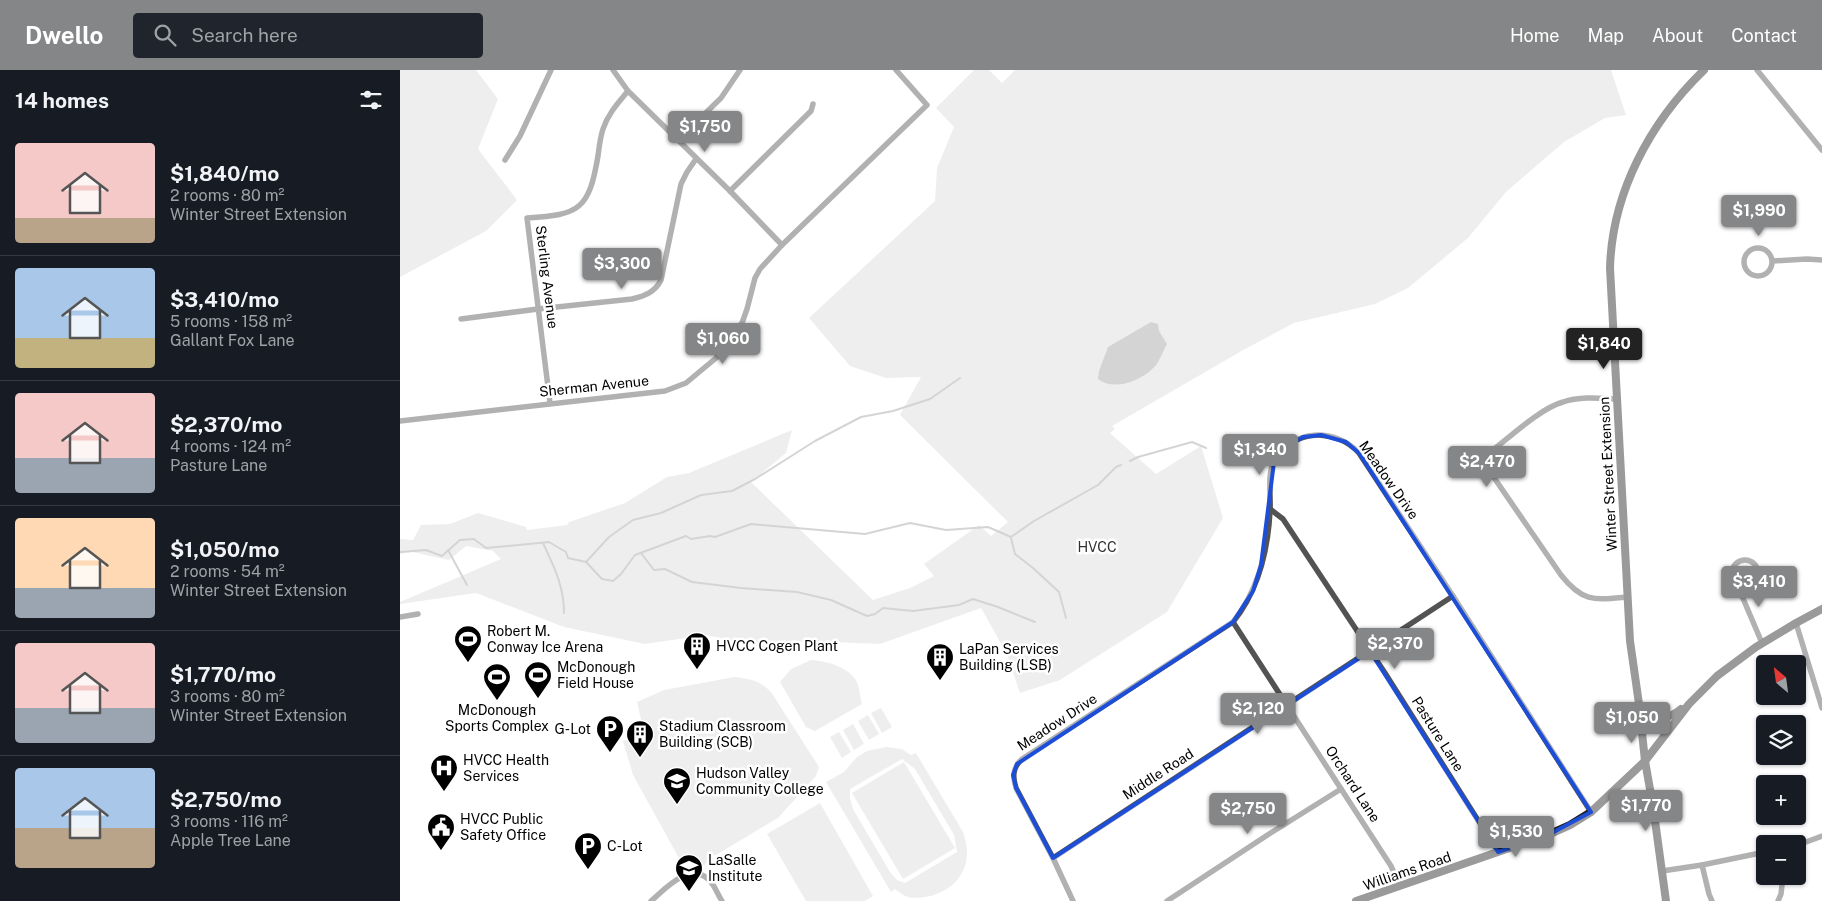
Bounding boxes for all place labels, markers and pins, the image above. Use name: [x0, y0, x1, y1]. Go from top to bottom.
pin: $1,750: [664, 111, 746, 153]
pin: $1,990: [1718, 194, 1800, 237]
pin: $3,300: [581, 248, 663, 290]
pin: $1,060: [682, 322, 764, 365]
pin: $1,840: [1563, 328, 1645, 370]
pin: $1,340: [1219, 434, 1301, 476]
pin: $2,470: [1446, 446, 1528, 488]
pin: $3,410: [1718, 566, 1800, 608]
place label: Robert M. Conway Ice Arena: [487, 623, 603, 655]
sports icon: Robert M. Conway Ice Arena: [453, 624, 483, 663]
pin: $2,370: [1354, 628, 1436, 670]
building icon: HVCC Cogen Plant: [682, 631, 712, 670]
place label: HVCC Cogen Plant: [716, 638, 838, 654]
place label: LaPan Services Building (LSB): [959, 641, 1059, 673]
building icon: LaPan Services Building (LSB): [925, 642, 955, 681]
place label: McDonough Field House: [557, 659, 635, 691]
sports icon: McDonough Field House: [523, 660, 553, 699]
sports icon: McDonough Sports Complex: [482, 662, 512, 701]
pin: $2,120: [1217, 692, 1299, 735]
place label: McDonough Sports Complex: [445, 702, 549, 734]
pin: $1,050: [1591, 702, 1673, 744]
parking icon: G-Lot: [595, 714, 625, 753]
place label: Stadium Classroom Building (SCB): [659, 718, 786, 750]
building icon: Stadium Classroom Building (SCB): [625, 719, 655, 758]
place label: G-Lot: [555, 721, 591, 737]
place label: HVCC Health Services: [463, 752, 549, 784]
hospital icon: HVCC Health Services: [429, 753, 459, 792]
place label: Hudson Valley Community College: [696, 765, 824, 797]
school or university icon: Hudson Valley Community College: [662, 766, 692, 805]
pin: $1,770: [1605, 790, 1687, 832]
pin: $2,750: [1207, 792, 1289, 835]
place label: HVCC Public Safety Office: [460, 811, 546, 843]
public building icon: HVCC Public Safety Office: [426, 812, 456, 851]
pin: $1,530: [1475, 816, 1557, 858]
parking icon: C-Lot: [573, 831, 603, 870]
place label: C-Lot: [607, 838, 643, 854]
place label: LaSalle Institute: [708, 852, 763, 884]
school or university icon: LaSalle Institute: [674, 853, 704, 892]

